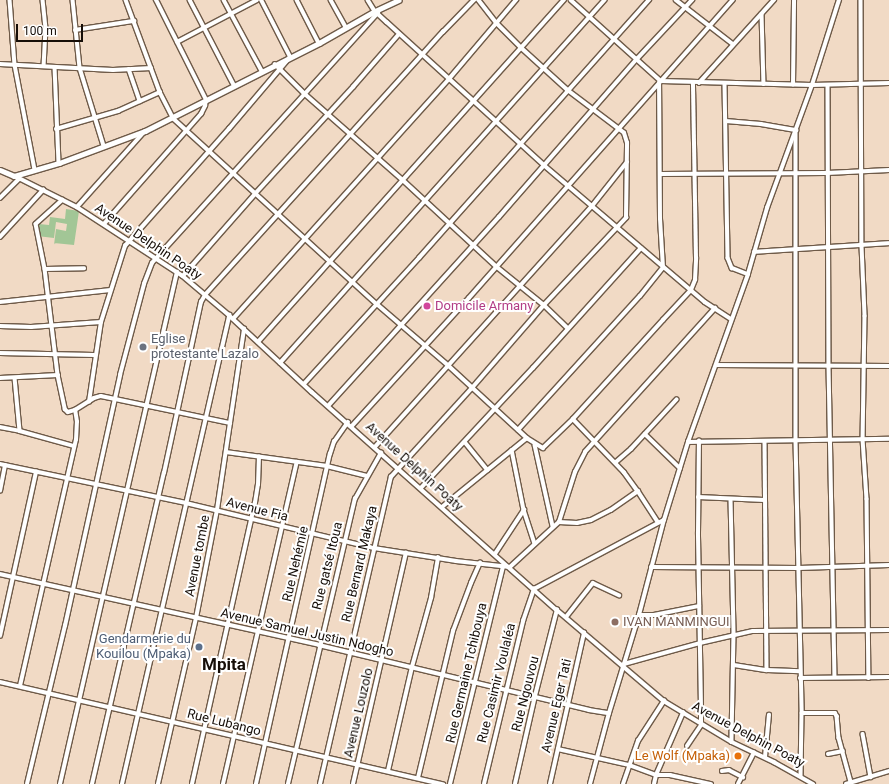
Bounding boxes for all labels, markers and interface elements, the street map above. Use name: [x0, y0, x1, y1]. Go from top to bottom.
scale bar: [18, 16, 85, 42]
text: 100 m: [23, 24, 57, 38]
street label: Avenue Delphin Poaty: [92, 200, 204, 284]
place label: Domicile Armany: [435, 298, 533, 314]
marker: Domicile Armany: [422, 301, 432, 311]
place label: Eglise protestante Lazalo: [151, 332, 259, 363]
marker: Eglise protestante Lazalo: [138, 342, 148, 352]
street label: Avenue Delphin Poaty: [362, 419, 466, 515]
street label: Avenue Fia: [224, 495, 290, 525]
street label: Rue Bernard Makaya: [339, 504, 381, 624]
street label: Avenue tombe: [182, 514, 214, 598]
street label: Rue gatsé Itoua: [310, 520, 346, 612]
street label: Rue Nehémie: [280, 525, 312, 603]
street label: Rue Germaine Tchibouya: [443, 601, 491, 745]
street label: Avenue Samuel Justin Ndogho: [219, 605, 395, 661]
place label: IVAN MANMINGUI: [623, 614, 730, 630]
marker: IVAN MANMINGUI: [610, 617, 620, 627]
street label: Rue Casimir Voulaléa: [475, 622, 519, 744]
place label: Gendarmerie du Kouilou (Mpaka): [96, 632, 191, 663]
marker: Gendarmerie du Kouilou (Mpaka): [194, 642, 204, 652]
district label: Mpita: [202, 655, 246, 675]
street label: Rue Ngouvou: [509, 655, 543, 733]
street label: Avenue Eger Tati: [539, 657, 575, 755]
street label: Avenue Louzolo: [341, 667, 377, 759]
street label: Avenue Delphin Poaty: [689, 699, 807, 771]
street label: Rue Lubango: [186, 706, 262, 740]
place label: Le Wolf (Mpaka): [635, 748, 730, 764]
marker: Le Wolf (Mpaka): [733, 751, 743, 761]

